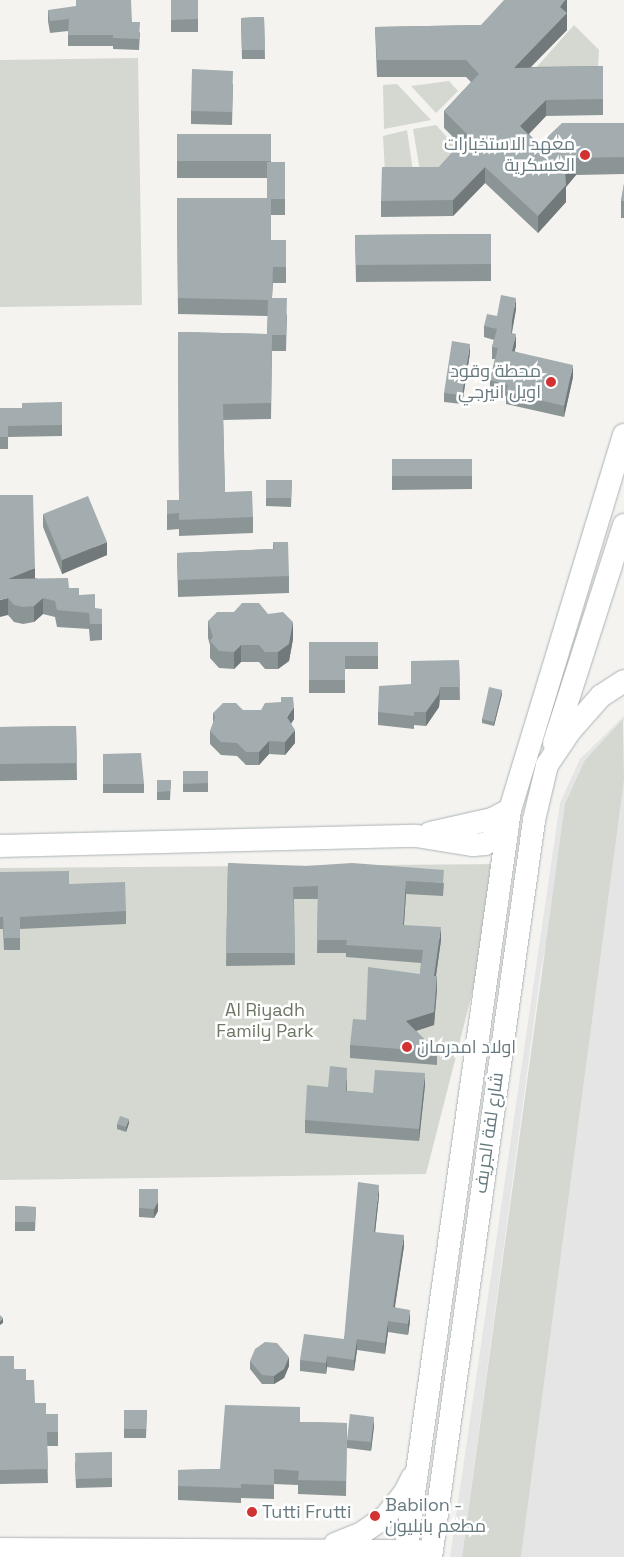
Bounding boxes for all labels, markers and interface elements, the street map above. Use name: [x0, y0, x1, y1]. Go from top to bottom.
place label: معهد الاستخبارات العسكرية: [444, 134, 575, 176]
marker: معهد الاستخبارات العسكرية: [579, 149, 591, 161]
place label: محطة وقود اويل انيرجي: [450, 361, 541, 404]
marker: محطة وقود اويل انيرجي: [545, 376, 557, 388]
park label: Al Riyadh Family Park: [216, 1000, 314, 1042]
place label: اولاد امدرمان: [417, 1036, 516, 1058]
marker: اولاد امدرمان: [401, 1041, 413, 1053]
street label: شارع لفة الجريف: [470, 1071, 508, 1195]
place label: Babilon - مطعم بابليون: [385, 1495, 486, 1538]
place label: Tutti Frutti: [262, 1501, 351, 1523]
marker: Tutti Frutti: [246, 1506, 258, 1518]
marker: Babilon - مطعم بابليون: [369, 1510, 381, 1522]

